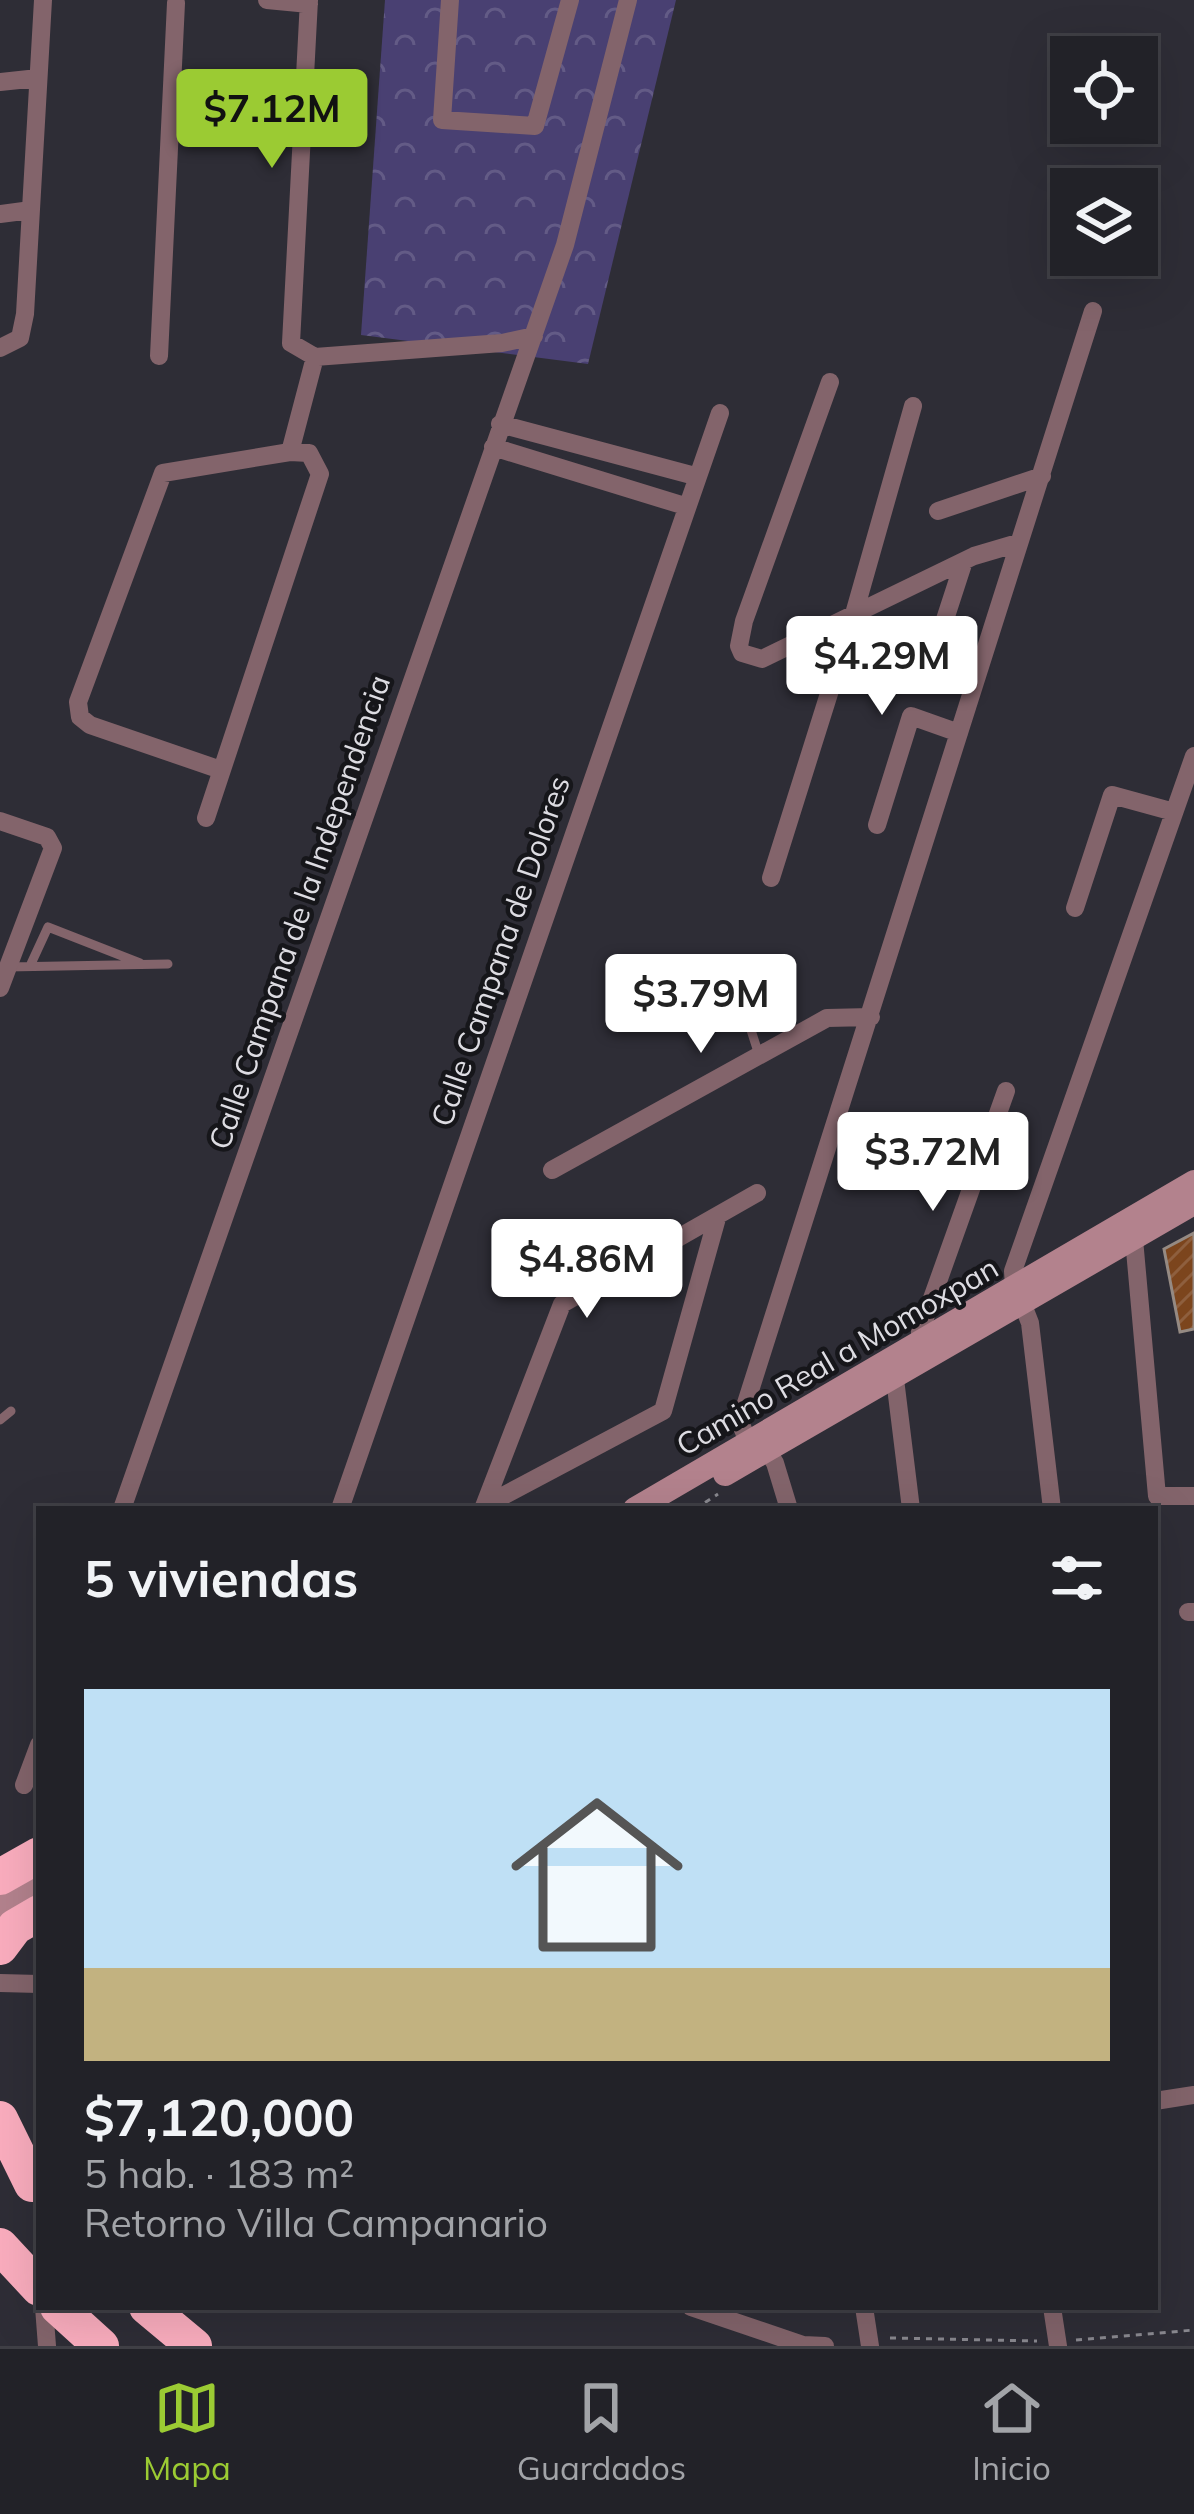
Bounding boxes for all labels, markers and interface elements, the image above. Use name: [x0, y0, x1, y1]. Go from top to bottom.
map controls: [1050, 36, 1158, 276]
button: locate: [1050, 36, 1158, 144]
pin: $7.12M: [174, 69, 370, 171]
text: $7.12M: [203, 83, 341, 132]
button: layers: [1050, 168, 1158, 276]
pin: $4.29M: [784, 616, 980, 718]
text: $4.29M: [813, 630, 951, 679]
street label: Calle Campana de la Independencia: [200, 670, 398, 1154]
street label: Calle Campana de Dolores: [422, 771, 578, 1131]
pin: $3.79M: [603, 954, 799, 1056]
text: $3.79M: [632, 968, 770, 1017]
pin: $3.72M: [835, 1112, 1031, 1214]
text: $3.72M: [864, 1126, 1002, 1175]
pin: $4.86M: [489, 1219, 685, 1321]
text: $4.86M: [518, 1233, 656, 1282]
street label: Camino Real a Momoxpan: [669, 1248, 1005, 1464]
icon: filters: [1044, 1545, 1110, 1611]
text: 5 viviendas: [84, 1546, 358, 1610]
icon: home: [489, 1767, 705, 1983]
text: $7,120,000: [84, 2085, 354, 2149]
text: 5 hab. · 183 m²: [84, 2149, 354, 2198]
text: Retorno Villa Campanario: [84, 2198, 548, 2247]
tab: Mapa: [143, 2375, 231, 2488]
tab: Guardados: [517, 2375, 686, 2488]
tab: Inicio: [972, 2375, 1051, 2488]

